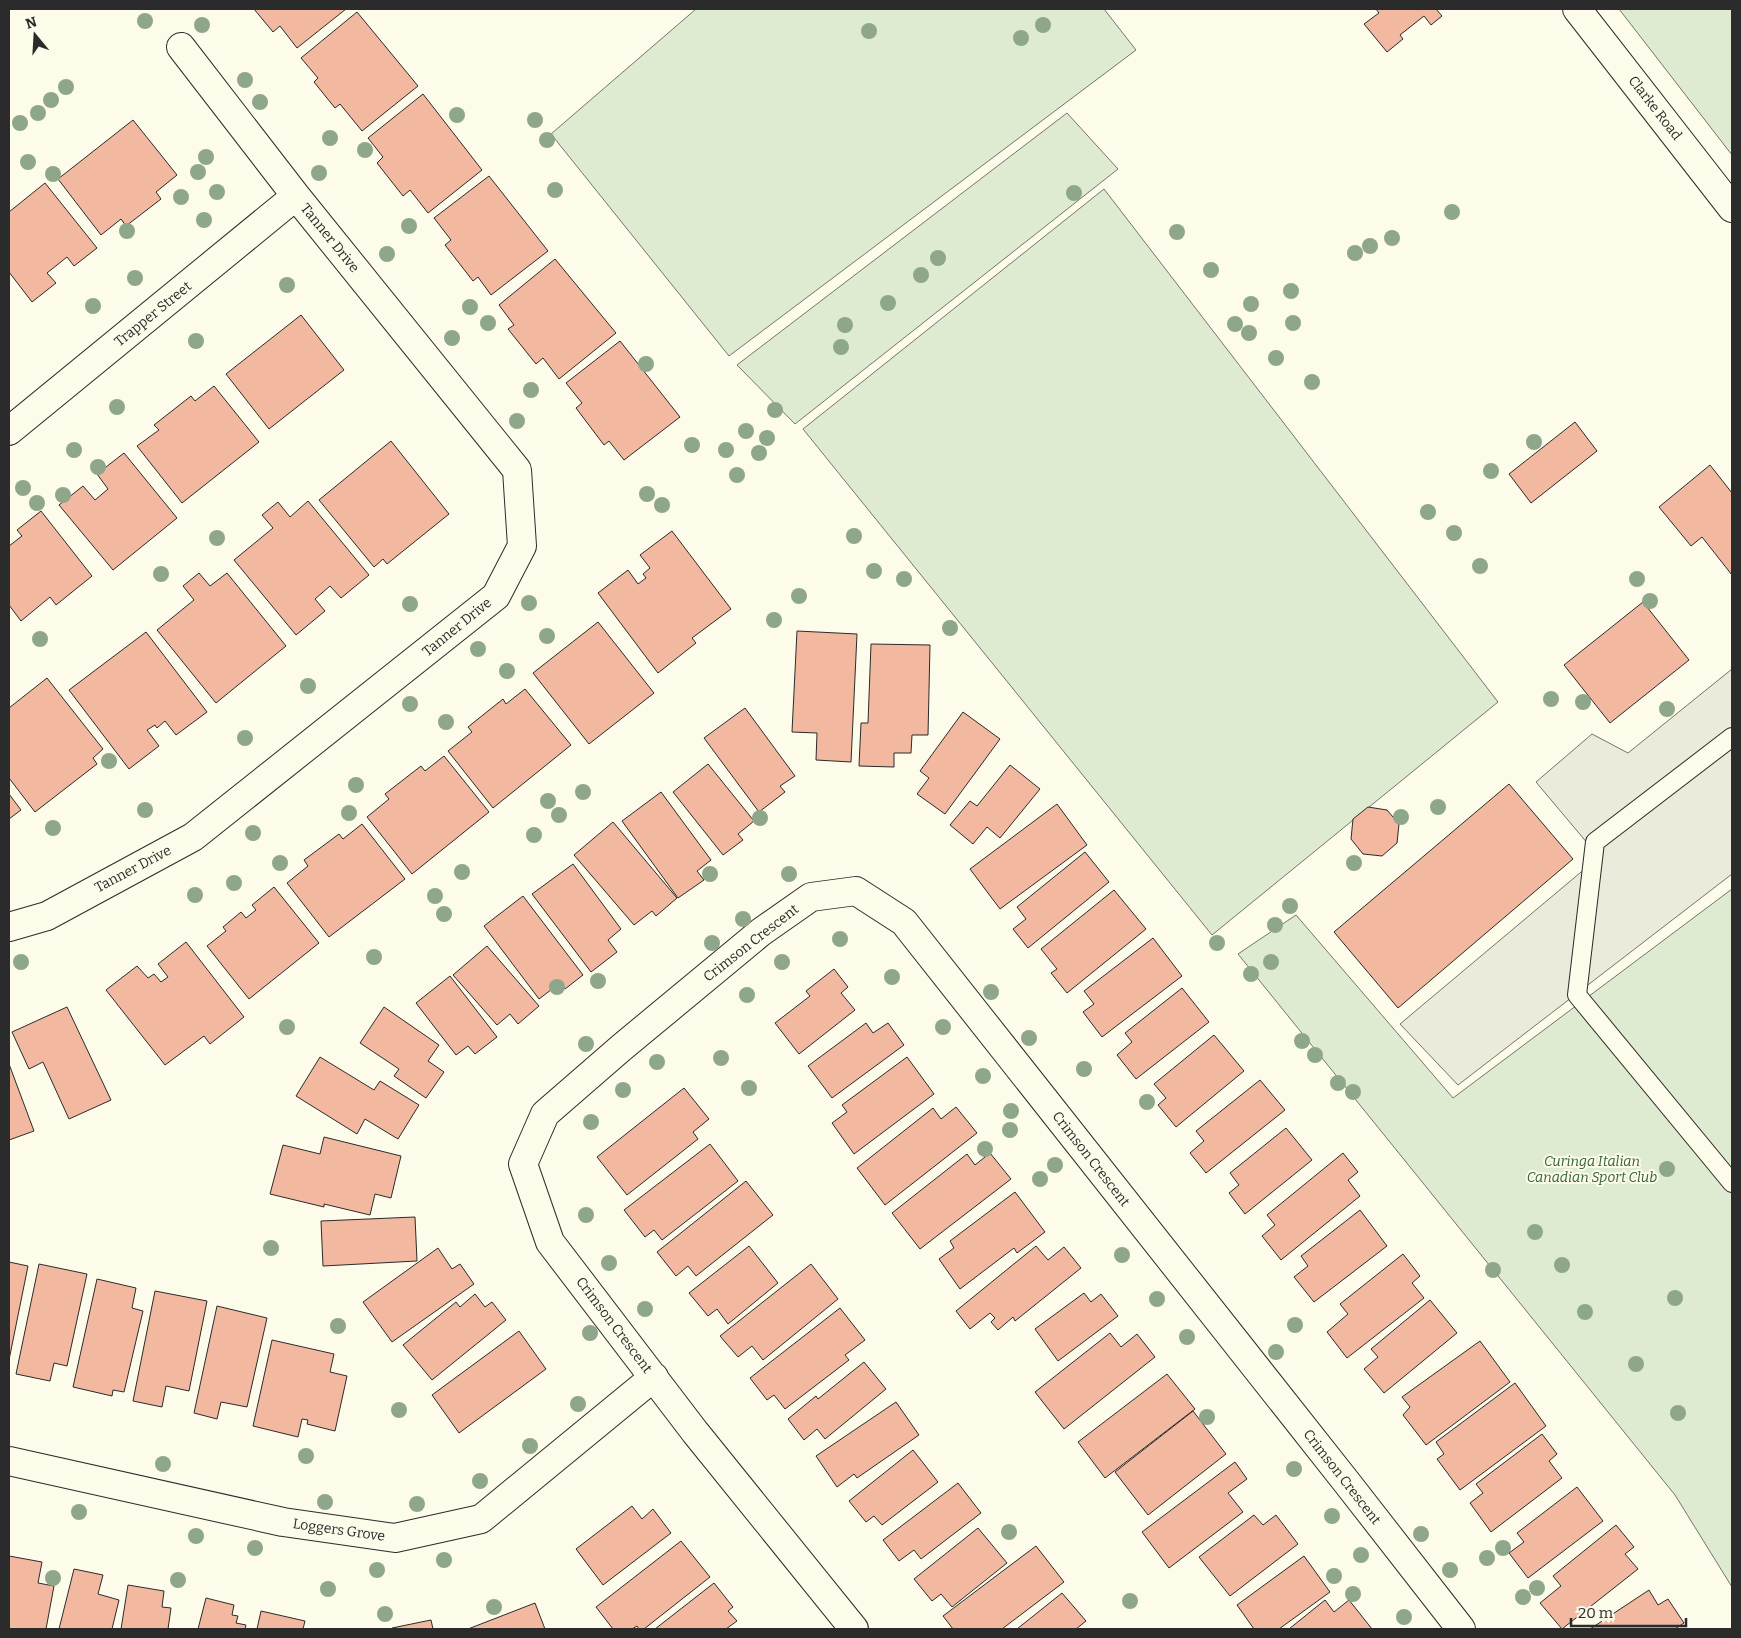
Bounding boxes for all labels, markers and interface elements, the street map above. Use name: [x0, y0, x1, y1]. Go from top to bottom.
north arrow: [10, 10, 60, 60]
text: N: [23, 13, 39, 33]
street label: Clarke Road: [1625, 72, 1685, 144]
street label: Tanner Drive: [297, 200, 363, 276]
street label: Trapper Street: [111, 278, 195, 350]
street label: Tanner Drive: [419, 594, 495, 660]
street label: Tanner Drive: [92, 842, 174, 896]
street label: Crimson Crescent: [700, 901, 802, 985]
street label: Crimson Crescent: [1049, 1108, 1133, 1210]
park label: Curinga Italian Canadian Sport Club: [1527, 1153, 1657, 1186]
street label: Crimson Crescent: [572, 1274, 656, 1376]
street label: Crimson Crescent: [1300, 1426, 1384, 1528]
street label: Loggers Grove: [292, 1515, 386, 1545]
scale bar: [1571, 1596, 1686, 1628]
text: 20 m: [1578, 1604, 1614, 1622]

